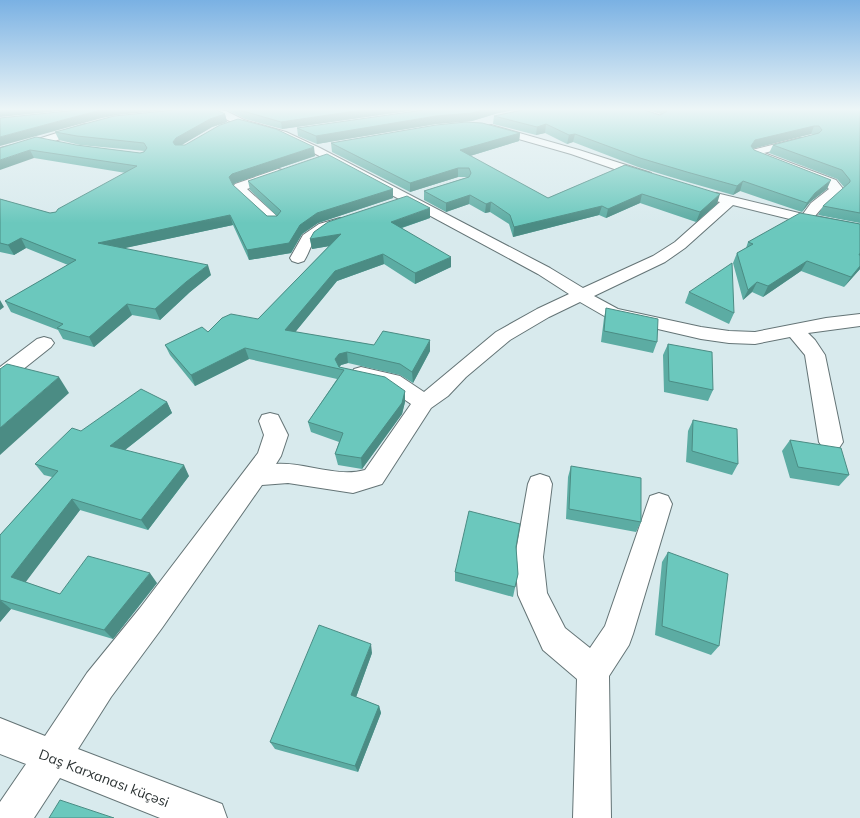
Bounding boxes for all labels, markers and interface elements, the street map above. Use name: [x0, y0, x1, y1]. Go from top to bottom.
street label: Daş Karxanası küçəsi: [36, 745, 172, 811]

